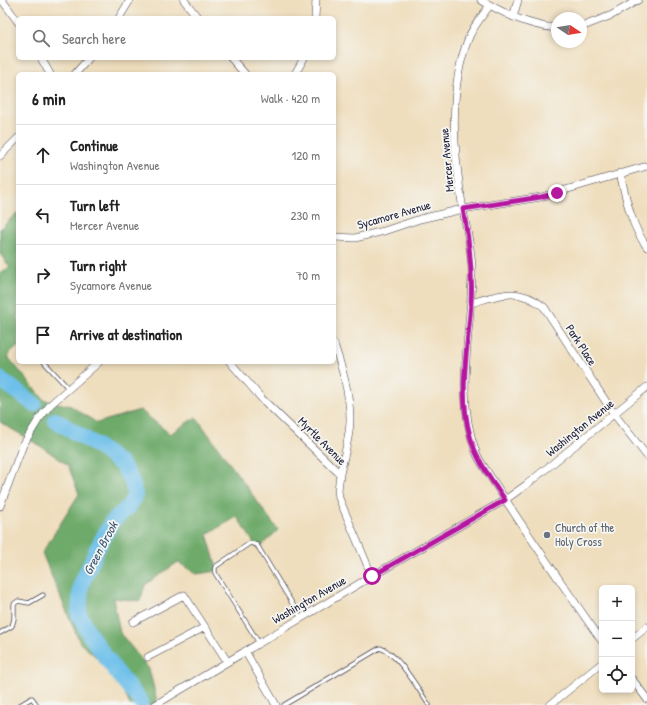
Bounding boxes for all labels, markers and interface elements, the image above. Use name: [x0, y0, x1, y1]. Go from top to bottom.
north arrow: [551, 12, 587, 48]
search box: [16, 16, 336, 60]
icon: search: [30, 27, 52, 49]
text: Search here: [62, 28, 126, 49]
text: 6 min: [32, 87, 66, 110]
text: Walk · 420 m: [261, 89, 320, 107]
street label: Mercer Avenue: [435, 127, 458, 193]
text: Continue: [70, 135, 118, 156]
icon: ahead: [32, 144, 54, 166]
text: 120 m: [292, 146, 320, 164]
text: Washington Avenue: [70, 156, 160, 174]
route end: [548, 184, 566, 202]
text: Turn left: [70, 195, 120, 216]
street label: Sycamore Avenue: [355, 196, 433, 233]
icon: left: [32, 204, 54, 226]
text: 230 m: [290, 206, 320, 224]
text: Mercer Avenue: [70, 216, 139, 234]
text: Turn right: [70, 255, 126, 276]
icon: right: [32, 264, 54, 286]
text: 70 m: [296, 266, 320, 284]
text: Sycamore Avenue: [70, 276, 152, 294]
street label: Park Place: [562, 321, 601, 369]
icon: arrive: [32, 324, 54, 346]
text: Arrive at destination: [70, 324, 182, 345]
street label: Washington Avenue: [542, 395, 617, 460]
street label: Myrtle Avenue: [294, 413, 350, 469]
water label: Green Brook: [78, 517, 122, 578]
place label: Church of the Holy Cross: [555, 519, 615, 550]
marker: Church of the Holy Cross: [542, 530, 552, 540]
route start: [363, 567, 381, 585]
street label: Washington Avenue: [269, 571, 349, 628]
map controls: [599, 585, 635, 693]
button: +: [599, 585, 635, 621]
button: −: [599, 621, 635, 657]
button: locate: [599, 657, 635, 693]

